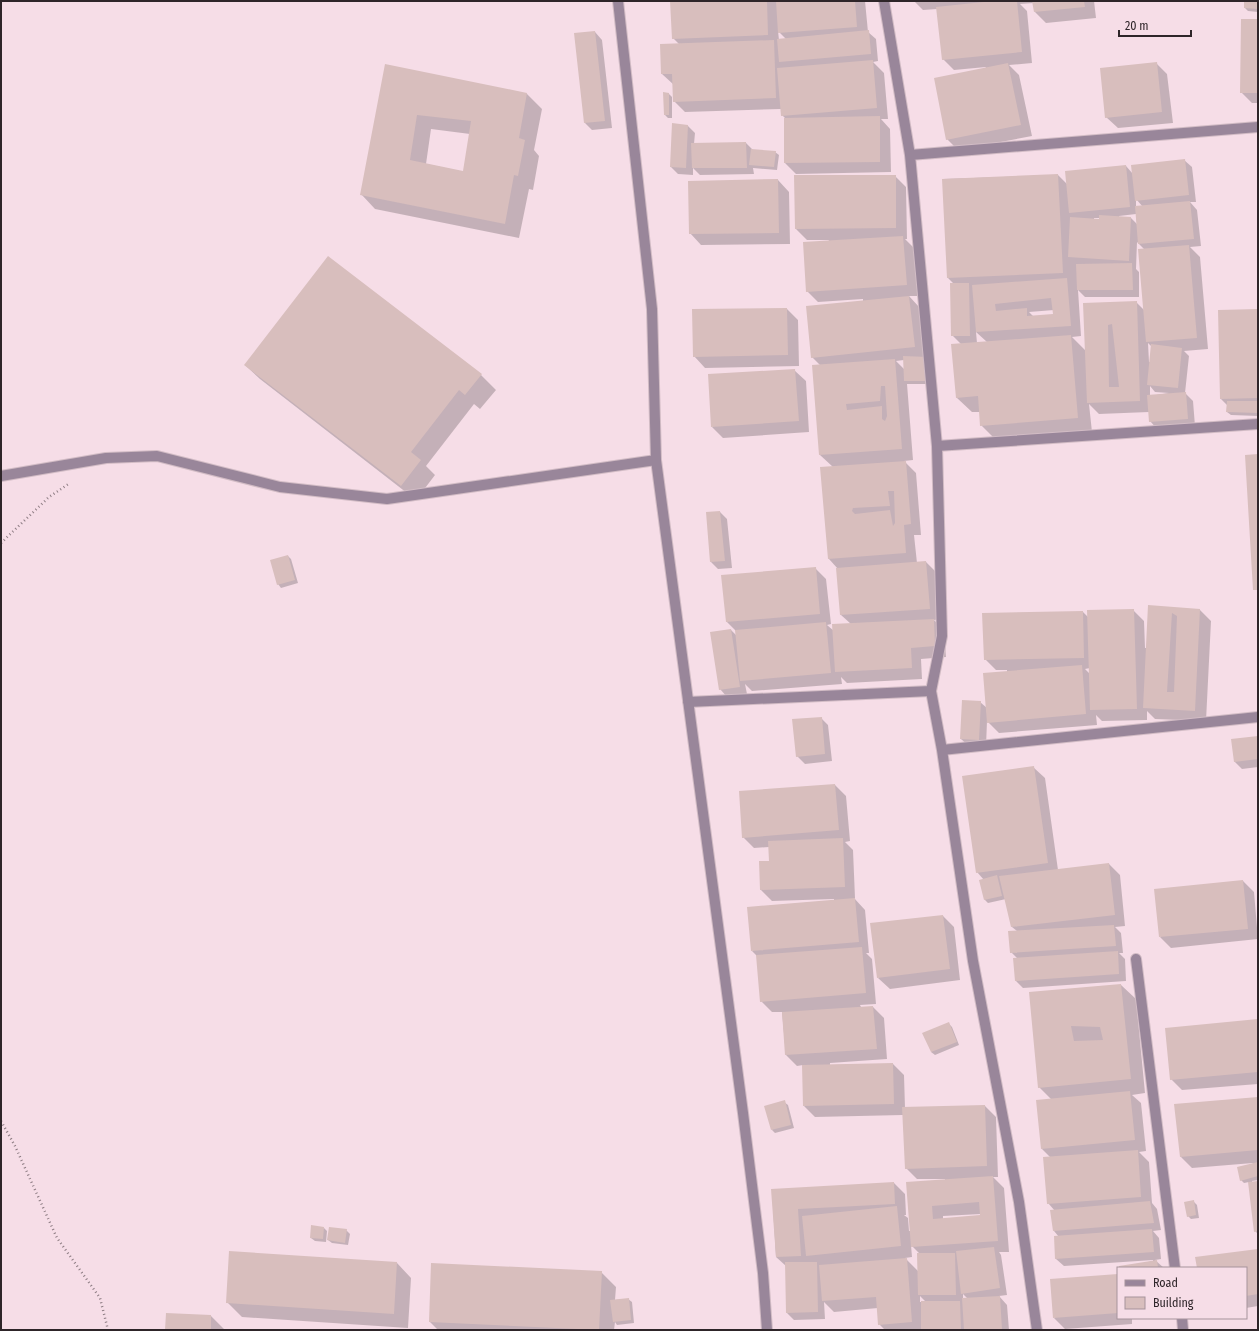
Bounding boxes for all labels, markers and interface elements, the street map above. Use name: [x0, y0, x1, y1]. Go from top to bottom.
scale bar: [1119, 12, 1191, 38]
text: 20 m: [1125, 19, 1149, 33]
legend: [1117, 1267, 1247, 1319]
text: Road: [1153, 1276, 1178, 1290]
text: Building: [1153, 1296, 1194, 1310]

